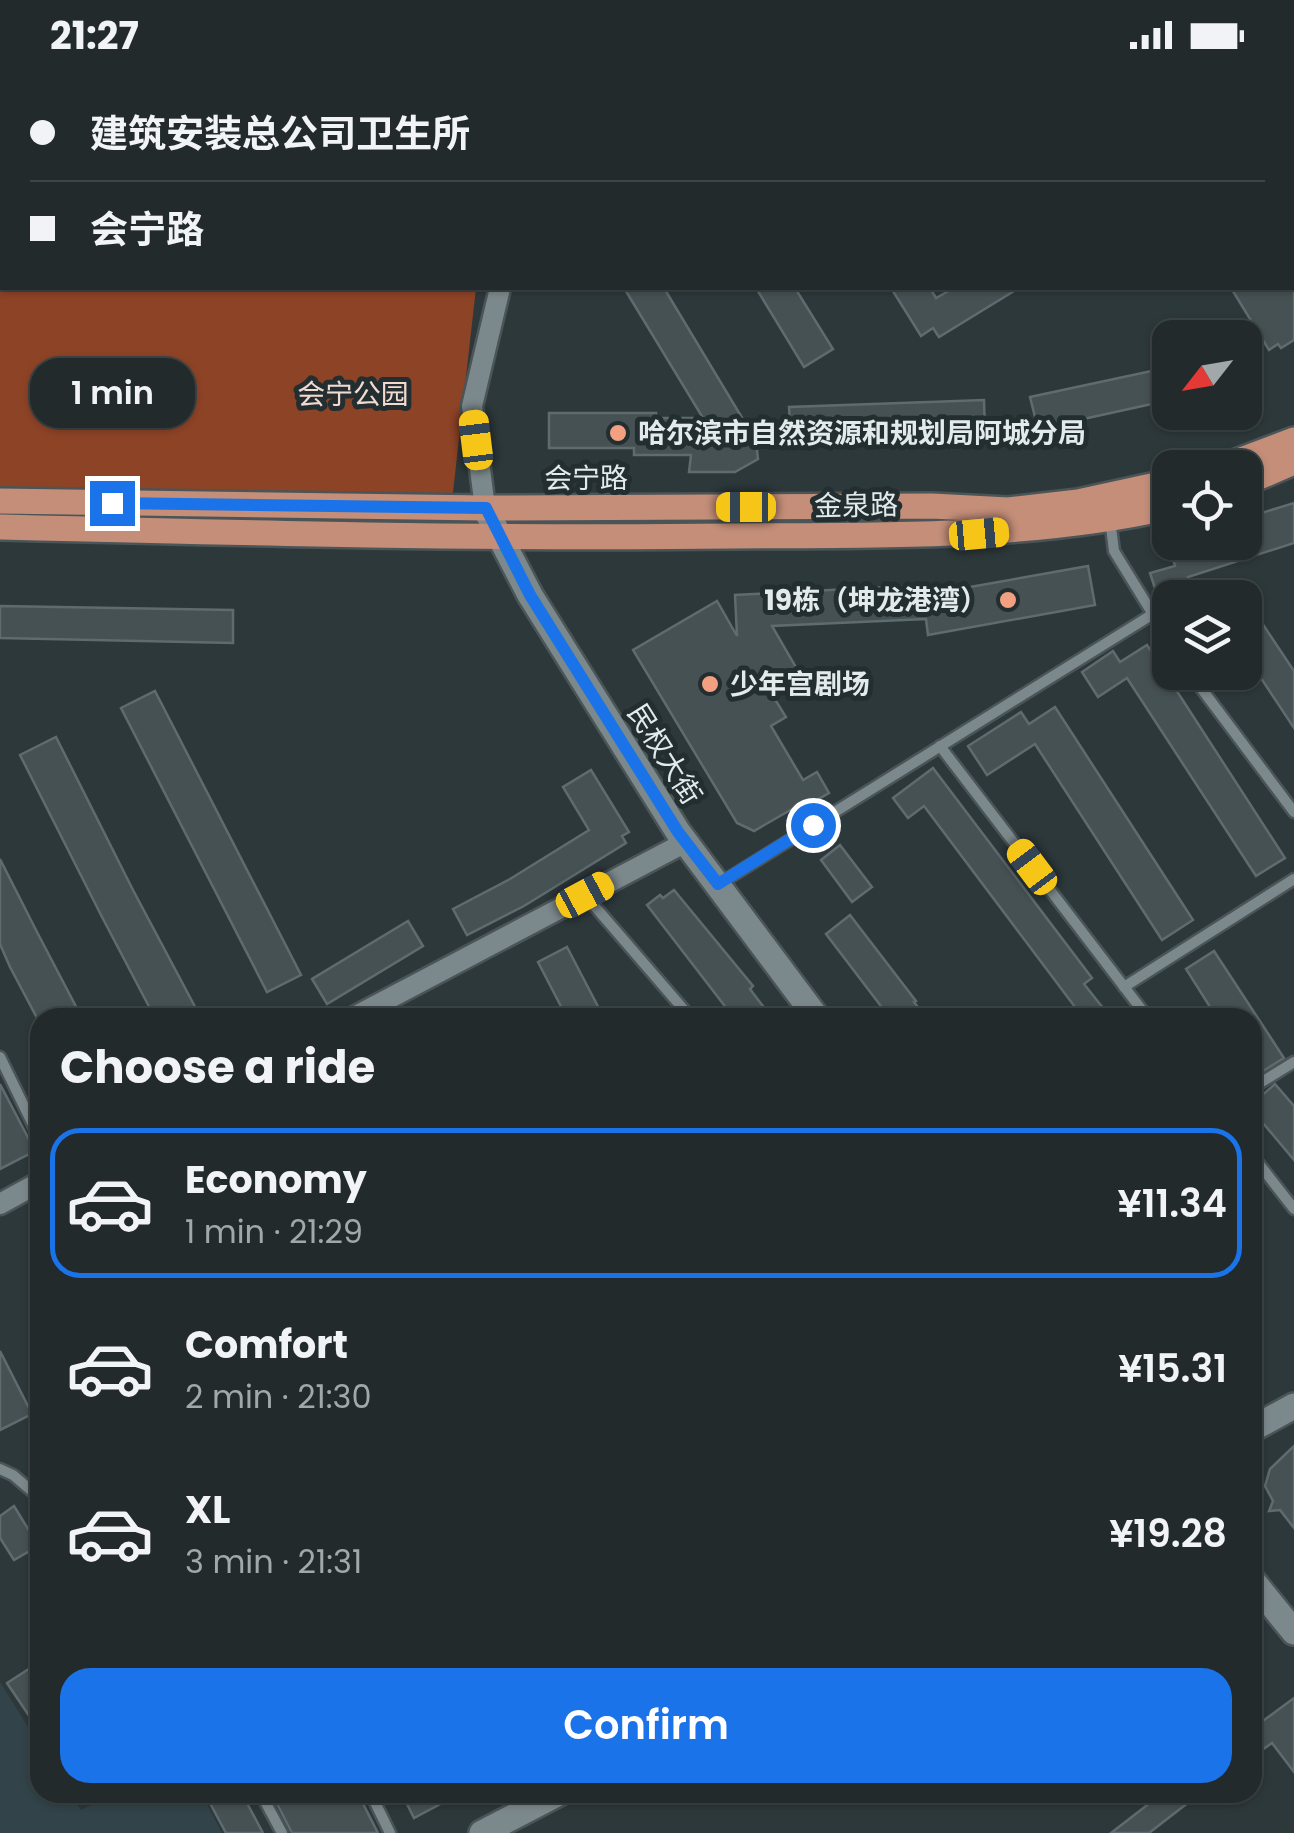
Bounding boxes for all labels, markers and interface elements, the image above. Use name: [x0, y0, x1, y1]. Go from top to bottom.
text: 21:27: [50, 9, 139, 62]
text: 建筑安装总公司卫生所: [90, 107, 470, 160]
text: 会宁路: [90, 203, 204, 256]
north arrow: [1152, 320, 1262, 430]
map controls: [1152, 320, 1262, 690]
callout: 1 min: [29, 358, 194, 428]
text: 1 min: [71, 370, 154, 415]
park label: 会宁公园: [297, 375, 409, 414]
car: [457, 408, 495, 472]
place label: 哈尔滨市自然资源和规划局阿城分局: [638, 414, 1086, 453]
marker: 哈尔滨市自然资源和规划局阿城分局: [607, 422, 629, 444]
button: locate: [1152, 450, 1262, 560]
street label: 会宁路: [544, 459, 628, 498]
route end: [90, 481, 135, 526]
street label: 金泉路: [814, 485, 898, 526]
car: [716, 492, 776, 522]
car: [948, 516, 1010, 552]
button: layers: [1152, 580, 1262, 690]
place label: 19栋（坤龙港湾）: [764, 581, 988, 620]
marker: 19栋（坤龙港湾）: [997, 589, 1019, 611]
place label: 少年宫剧场: [730, 665, 870, 704]
marker: 少年宫剧场: [699, 673, 721, 695]
street label: 民权大街: [618, 696, 711, 812]
route start: [791, 803, 836, 848]
car: [1002, 834, 1062, 900]
car: [551, 868, 619, 922]
text: Choose a ride: [60, 1036, 375, 1099]
text: Economy: [185, 1153, 367, 1206]
icon: car: [65, 1158, 155, 1248]
text: ¥11.34: [1118, 1177, 1227, 1230]
text: 1 min · 21:29: [185, 1209, 363, 1254]
text: Comfort: [185, 1318, 348, 1371]
icon: car: [65, 1323, 155, 1413]
text: ¥15.31: [1118, 1342, 1227, 1395]
text: 2 min · 21:30: [185, 1374, 372, 1419]
text: XL: [185, 1483, 230, 1536]
icon: car: [65, 1488, 155, 1578]
text: ¥19.28: [1109, 1507, 1227, 1560]
text: 3 min · 21:31: [185, 1539, 362, 1584]
button: Confirm: [60, 1668, 1232, 1783]

